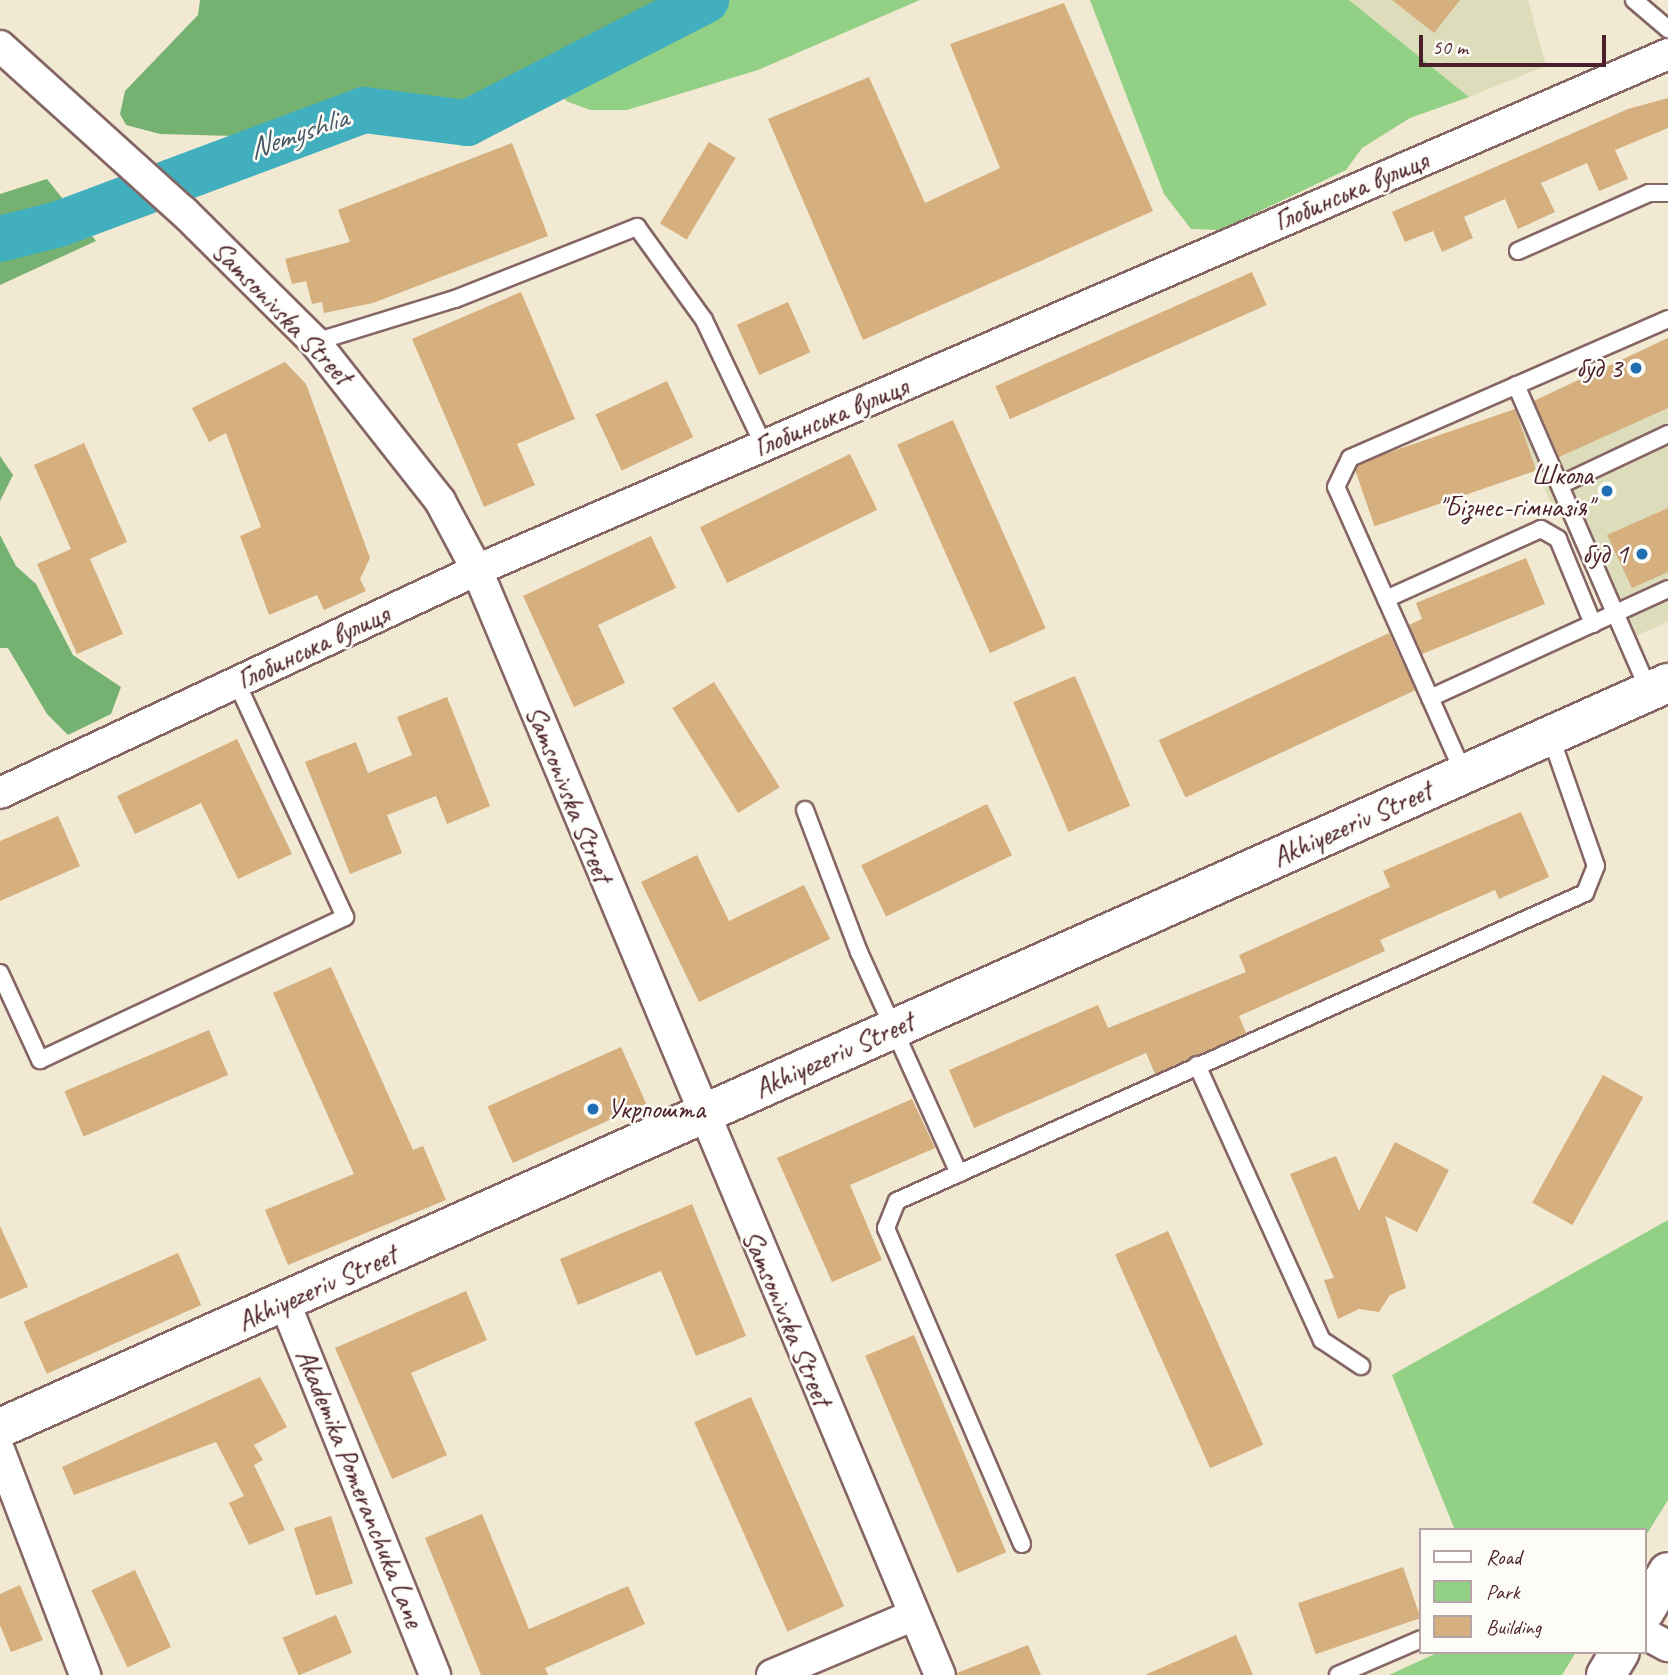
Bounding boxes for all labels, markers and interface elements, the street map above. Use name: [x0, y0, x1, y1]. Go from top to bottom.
scale bar: [1423, 21, 1610, 65]
text: 50 m: [1432, 34, 1468, 60]
water label: Nemyshlia: [244, 99, 352, 167]
street label: Глобинська вулиця: [1269, 144, 1433, 238]
street label: Samsonivska Street: [205, 234, 359, 392]
place label: буд 3: [1576, 351, 1622, 385]
marker: буд 3: [1628, 360, 1644, 376]
street label: Глобинська вулиця: [749, 370, 913, 464]
place label: Школа "Бізнес-гімназія": [1438, 458, 1593, 524]
marker: Школа "Бізнес-гімназія": [1599, 483, 1615, 499]
place label: буд 1: [1582, 537, 1628, 571]
marker: буд 1: [1634, 546, 1650, 562]
street label: Глобинська вулиця: [232, 597, 394, 697]
street label: Samsonivska Street: [518, 701, 620, 887]
street label: Akhiyezeriv Street: [1267, 774, 1437, 874]
street label: Akhiyezeriv Street: [749, 1005, 919, 1105]
place label: Укрпошта: [607, 1092, 705, 1126]
marker: Укрпошта: [585, 1101, 601, 1117]
street label: Samsonivska Street: [735, 1225, 839, 1411]
street label: Akhiyezeriv Street: [232, 1238, 402, 1338]
street label: Akademika Pomeranchuka Lane: [289, 1345, 431, 1631]
legend: [1420, 1528, 1647, 1654]
text: Road: [1486, 1544, 1521, 1570]
text: Park: [1486, 1579, 1519, 1605]
text: Building: [1486, 1614, 1541, 1640]

